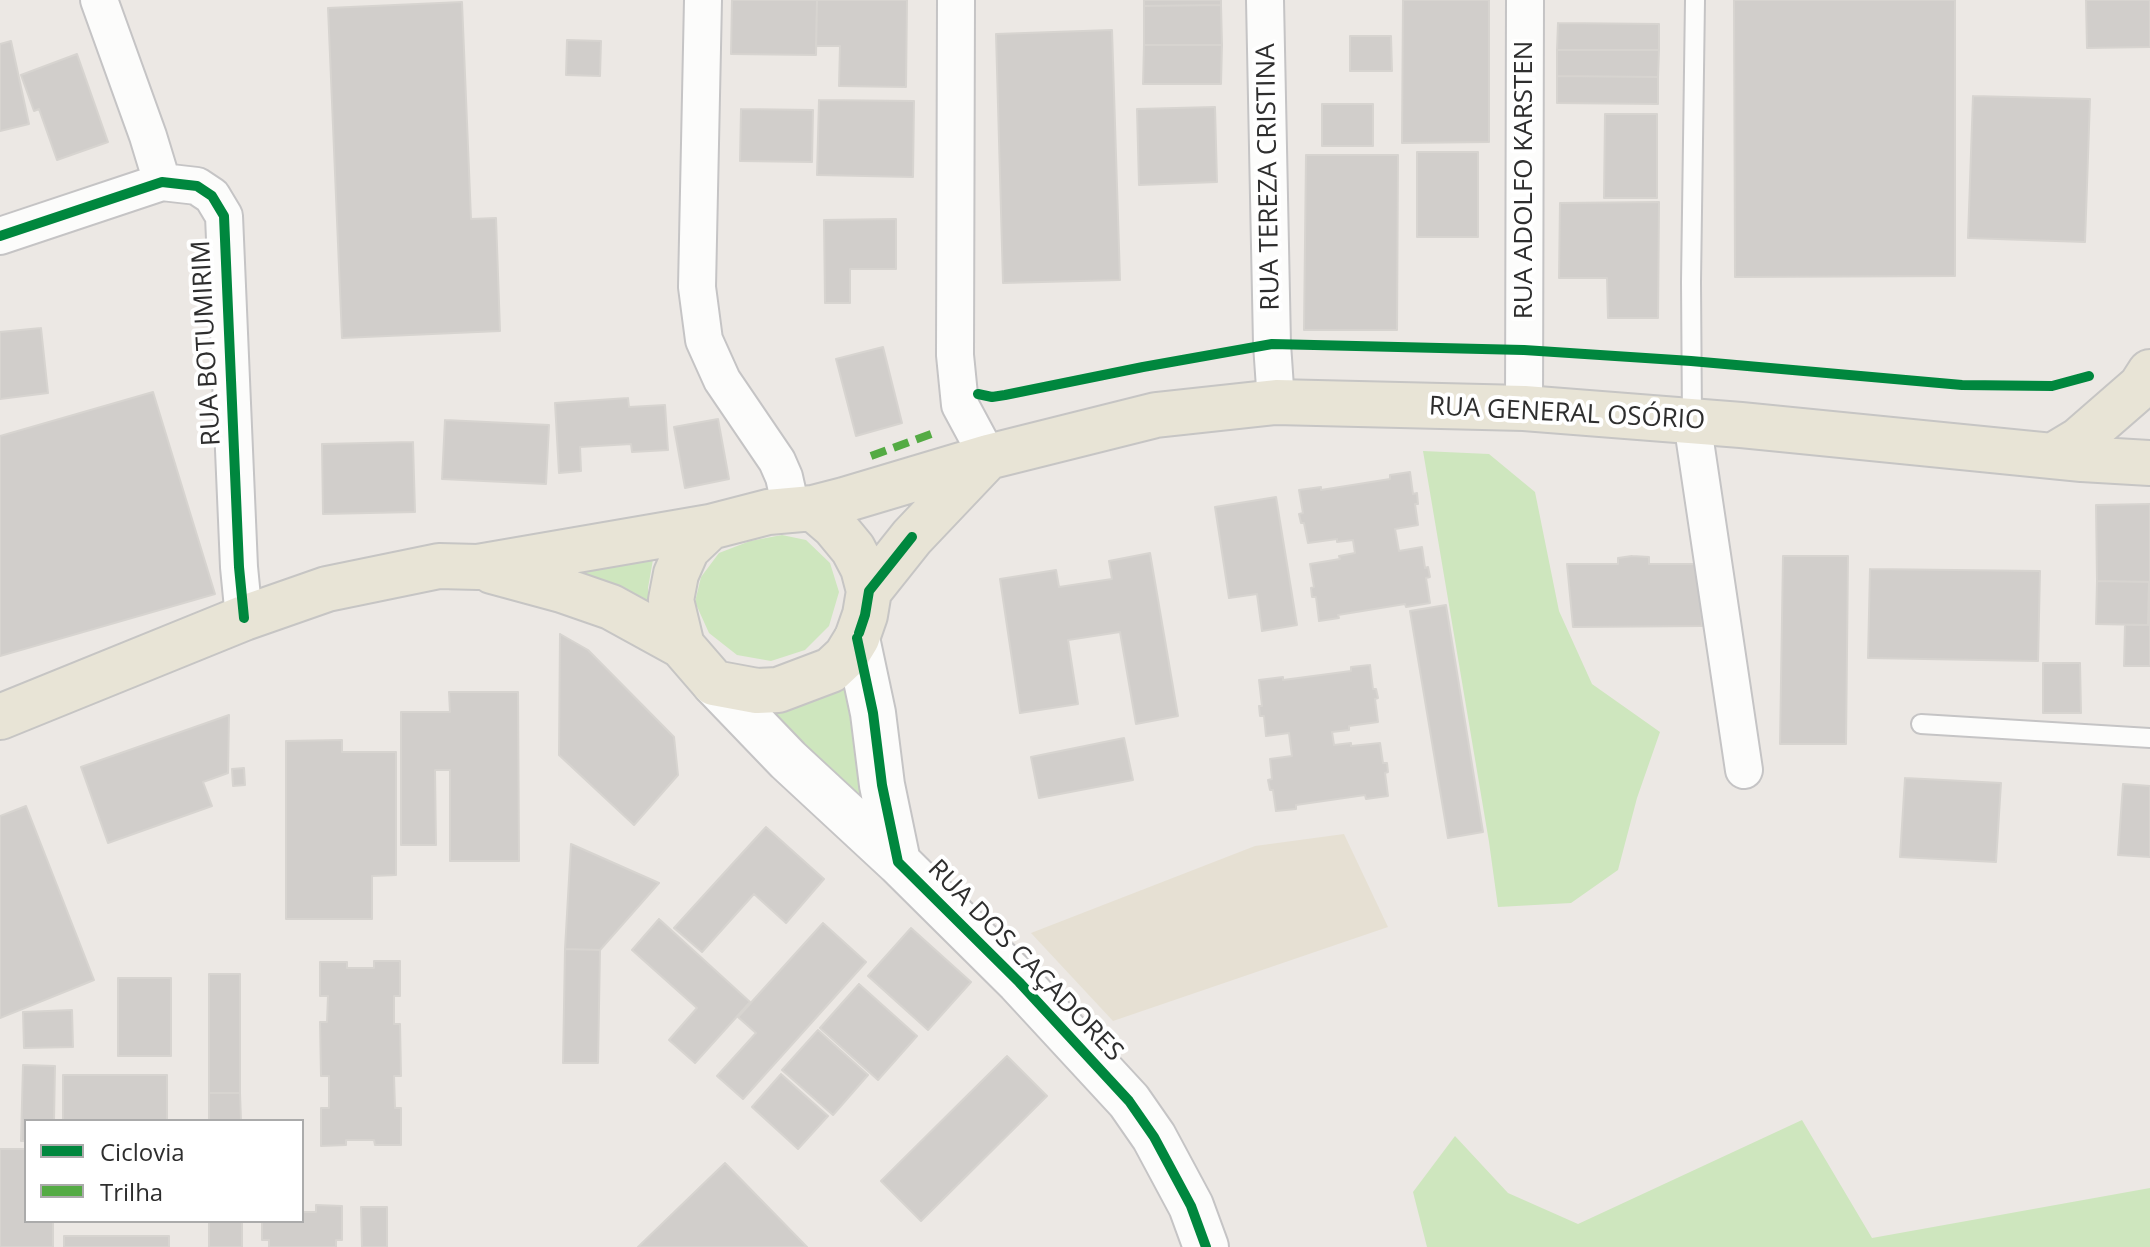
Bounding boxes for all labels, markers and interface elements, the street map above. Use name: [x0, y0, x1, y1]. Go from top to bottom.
street label: RUA ADOLFO KARSTEN: [1509, 41, 1541, 319]
street label: RUA TEREZA CRISTINA: [1251, 43, 1287, 311]
street label: RUA BOTUMIRIM: [186, 239, 228, 447]
street label: RUA GENERAL OSÓRIO: [1428, 391, 1706, 437]
street label: RUA DOS CAÇADORES: [921, 854, 1129, 1068]
legend: [24, 1119, 304, 1223]
text: Ciclovia: [100, 1135, 185, 1168]
text: Trilha: [100, 1175, 163, 1208]

